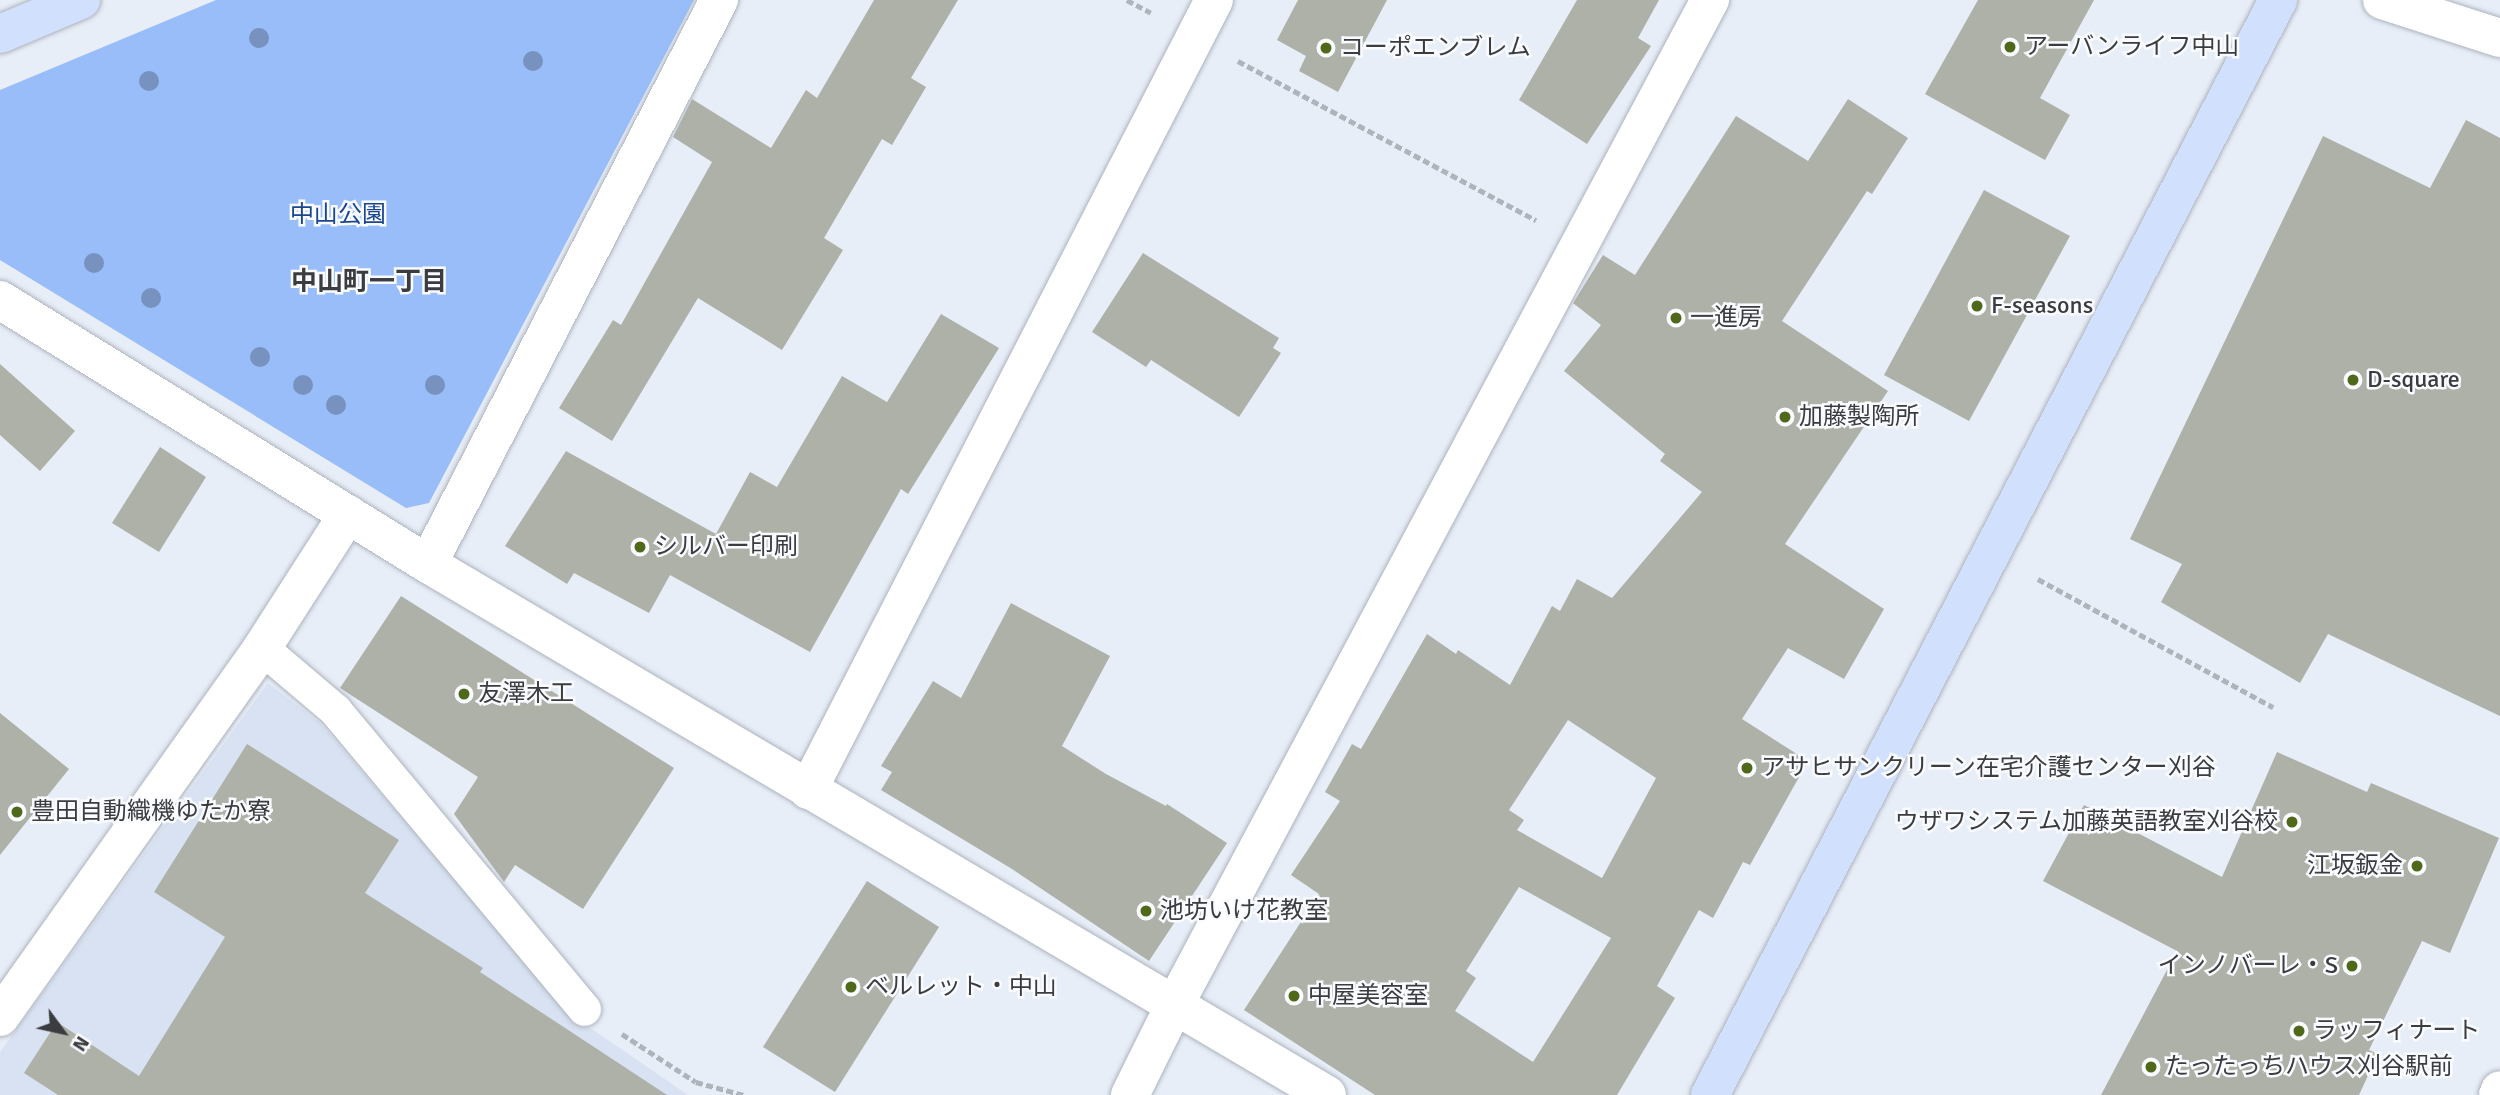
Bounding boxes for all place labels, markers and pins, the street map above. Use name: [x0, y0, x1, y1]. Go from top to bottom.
place label: アーバンライフ中山: [2024, 33, 2239, 61]
place label: コーポエンブレム: [1340, 34, 1532, 62]
marker: アーバンライフ中山: [2002, 39, 2018, 55]
marker: コーポエンブレム: [1318, 40, 1334, 56]
place label: F-seasons: [1991, 292, 2093, 320]
marker: F-seasons: [1969, 298, 1985, 314]
place label: 一進房: [1690, 304, 1762, 332]
marker: 一進房: [1668, 310, 1684, 326]
place label: D-square: [2367, 366, 2460, 394]
marker: D-square: [2345, 372, 2361, 388]
place label: 加藤製陶所: [1799, 403, 1919, 431]
marker: 加藤製陶所: [1777, 409, 1793, 425]
place label: シルバー印刷: [654, 533, 798, 561]
marker: シルバー印刷: [632, 539, 648, 555]
place label: 友澤木工: [478, 680, 574, 708]
marker: 友澤木工: [456, 686, 472, 702]
place label: アサヒサンクリーン在宅介護センター刈谷: [1761, 754, 2217, 782]
marker: アサヒサンクリーン在宅介護センター刈谷: [1739, 760, 1755, 776]
place label: 豊田自動織機ゆたか寮: [31, 798, 271, 826]
marker: 豊田自動織機ゆたか寮: [9, 804, 25, 820]
place label: ウザワシステム加藤英語教室刈谷校: [1894, 808, 2278, 836]
marker: ウザワシステム加藤英語教室刈谷校: [2284, 814, 2300, 830]
place label: 江坂鈑金: [2307, 852, 2403, 880]
marker: 江坂鈑金: [2409, 858, 2425, 874]
place label: 池坊いけ花教室: [1160, 897, 1328, 925]
marker: 池坊いけ花教室: [1138, 903, 1154, 919]
place label: インノバーレ・S: [2157, 952, 2338, 980]
marker: インノバーレ・S: [2344, 958, 2360, 974]
place label: ベルレット・中山: [865, 973, 1057, 1001]
marker: ベルレット・中山: [843, 979, 859, 995]
place label: 中屋美容室: [1308, 982, 1428, 1010]
marker: 中屋美容室: [1286, 988, 1302, 1004]
place label: ラッフィナート: [2313, 1017, 2481, 1045]
marker: ラッフィナート: [2291, 1023, 2307, 1039]
place label: たったっちハウス刈谷駅前: [2165, 1053, 2453, 1081]
marker: たったっちハウス刈谷駅前: [2143, 1059, 2159, 1075]

